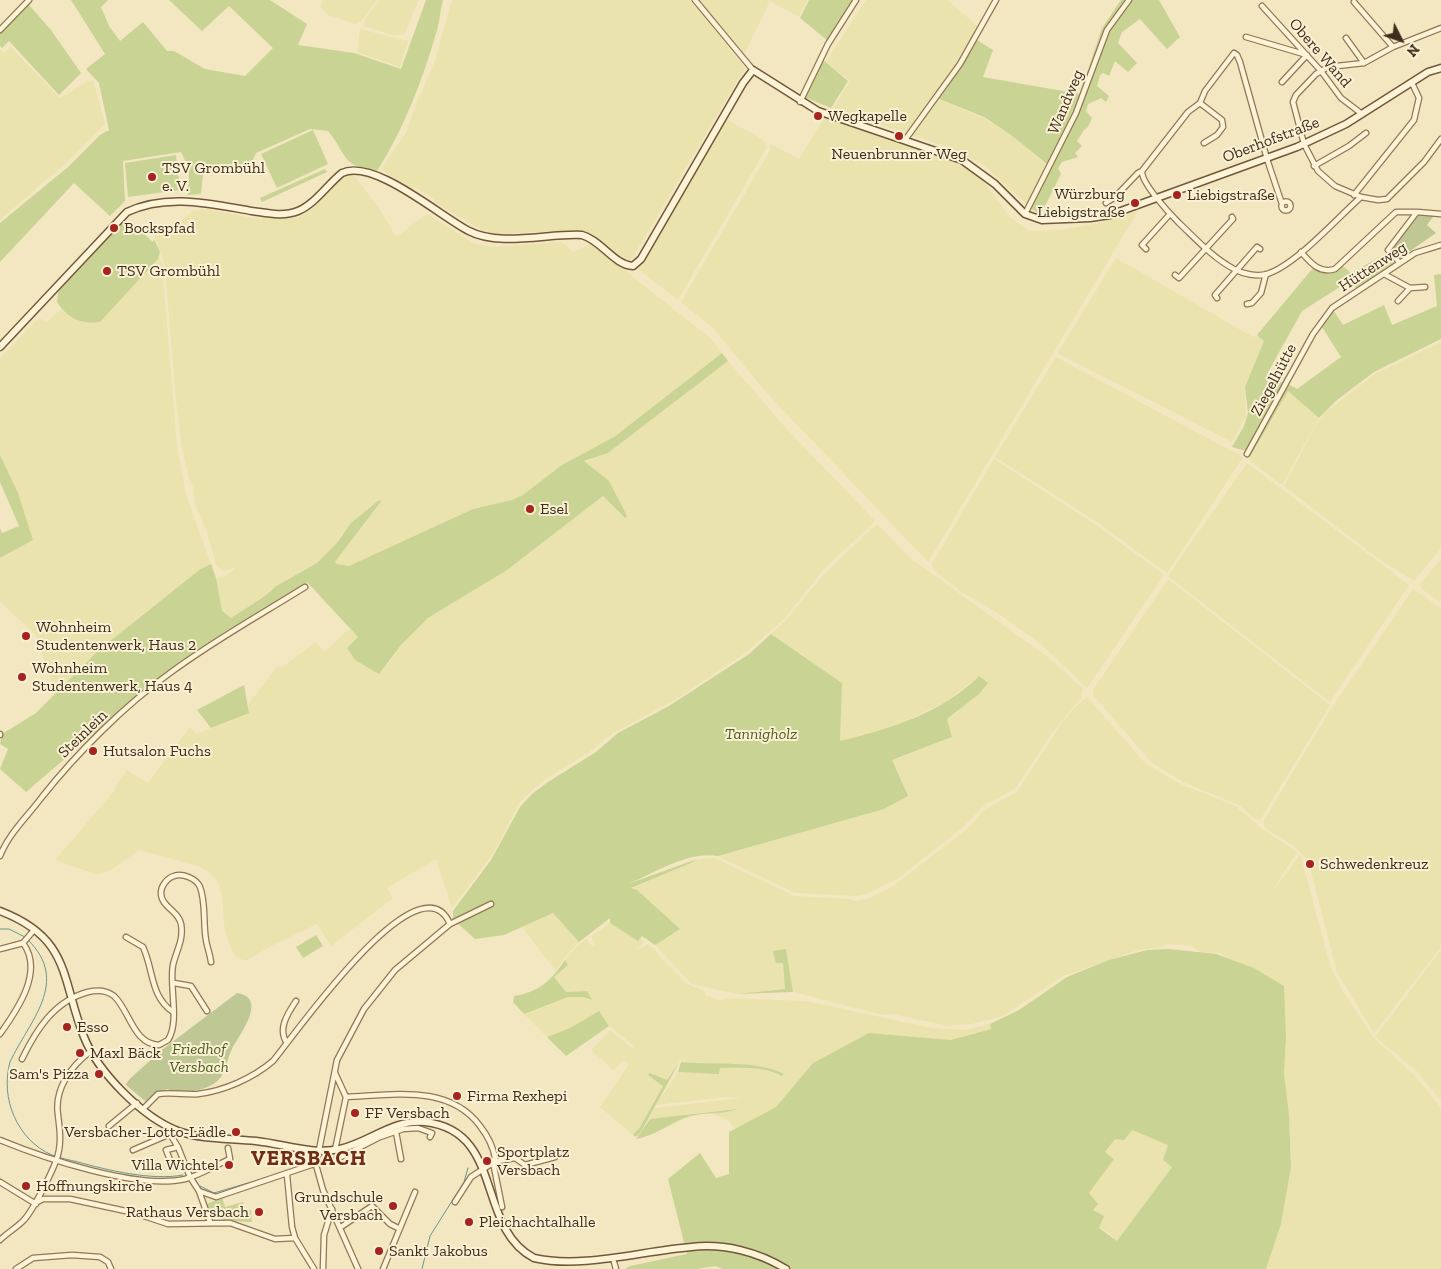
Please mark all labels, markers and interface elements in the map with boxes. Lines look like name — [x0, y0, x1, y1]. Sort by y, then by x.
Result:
street label: Obere Wand — [1285, 14, 1355, 92]
north arrow — [1376, 15, 1426, 65]
text: N — [1403, 41, 1423, 60]
street label: Wandweg — [1044, 67, 1088, 137]
place label: Wegkapelle — [828, 106, 907, 126]
marker: Wegkapelle — [812, 110, 824, 122]
street label: Oberhofstraße — [1220, 113, 1322, 167]
marker: Neuenbrunner Weg — [893, 130, 905, 142]
place label: Neuenbrunner Weg — [831, 144, 967, 164]
place label: TSV Grombühl e. V. — [162, 158, 265, 196]
marker: TSV Grombühl e. V. — [146, 171, 158, 183]
place label: Würzburg Liebigstraße — [1037, 184, 1125, 222]
place label: Liebigstraße — [1187, 185, 1275, 205]
marker: Liebigstraße — [1171, 189, 1183, 201]
marker: Würzburg Liebigstraße — [1129, 197, 1141, 209]
place label: Bockspfad — [124, 218, 195, 238]
marker: Bockspfad — [108, 222, 120, 234]
street label: Hüttenweg — [1335, 238, 1411, 296]
place label: TSV Grombühl — [117, 261, 220, 281]
marker: TSV Grombühl — [101, 265, 113, 277]
street label: Ziegelhütte — [1247, 341, 1301, 419]
place label: Esel — [540, 499, 568, 519]
marker: Esel — [524, 503, 536, 515]
place label: Wohnheim Studentenwerk, Haus 2 — [36, 617, 196, 655]
marker: Wohnheim Studentenwerk, Haus 2 — [20, 630, 32, 642]
place label: Wohnheim Studentenwerk, Haus 4 — [32, 658, 193, 696]
marker: Wohnheim Studentenwerk, Haus 4 — [16, 671, 28, 683]
street label: Steinlein — [54, 706, 112, 762]
park label: Tannigholz — [725, 724, 797, 744]
place label: Hutsalon Fuchs — [103, 741, 211, 761]
marker: Hutsalon Fuchs — [87, 745, 99, 757]
place label: Schwedenkreuz — [1320, 854, 1429, 874]
marker: Schwedenkreuz — [1304, 858, 1316, 870]
place label: Esso — [77, 1017, 109, 1037]
marker: Esso — [61, 1021, 73, 1033]
park label: Friedhof Versbach — [169, 1039, 229, 1077]
place label: Maxl Bäck — [90, 1043, 161, 1063]
marker: Maxl Bäck — [74, 1047, 86, 1059]
place label: Sam's Pizza — [9, 1064, 89, 1084]
marker: Sam's Pizza — [93, 1068, 105, 1080]
place label: Firma Rexhepi — [467, 1086, 567, 1106]
marker: Firma Rexhepi — [451, 1090, 463, 1102]
place label: FF Versbach — [365, 1103, 450, 1123]
marker: FF Versbach — [349, 1107, 361, 1119]
place label: Versbacher-Lotto-Lädle — [64, 1122, 226, 1142]
marker: Versbacher-Lotto-Lädle — [230, 1126, 242, 1138]
place label: Sportplatz Versbach — [497, 1142, 569, 1180]
district label: VERSBACH — [250, 1146, 368, 1172]
place label: Villa Wichtel — [131, 1155, 219, 1175]
marker: Sportplatz Versbach — [481, 1155, 493, 1167]
marker: Villa Wichtel — [223, 1159, 235, 1171]
place label: Hoffnungskirche — [36, 1176, 152, 1196]
marker: Hoffnungskirche — [20, 1180, 32, 1192]
place label: Grundschule Versbach — [294, 1187, 383, 1225]
marker: Grundschule Versbach — [387, 1200, 399, 1212]
place label: Rathaus Versbach — [126, 1202, 249, 1222]
marker: Rathaus Versbach — [253, 1206, 265, 1218]
place label: Pleichachtalhalle — [479, 1212, 596, 1232]
marker: Pleichachtalhalle — [463, 1216, 475, 1228]
place label: Sankt Jakobus — [389, 1241, 488, 1261]
marker: Sankt Jakobus — [373, 1245, 385, 1257]

